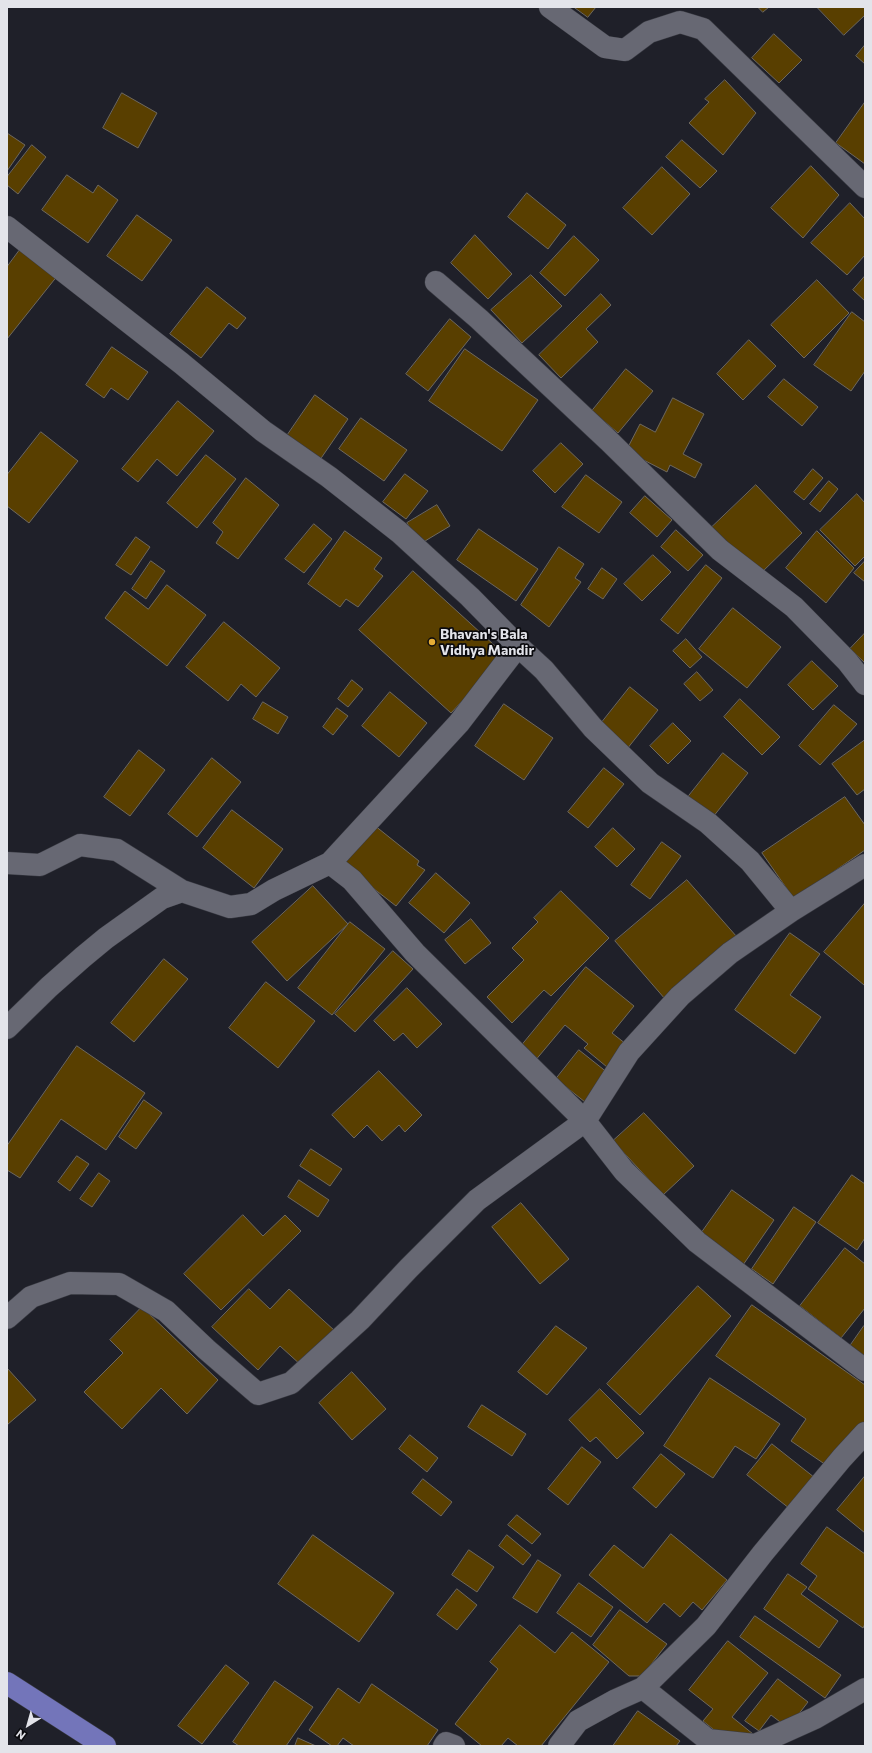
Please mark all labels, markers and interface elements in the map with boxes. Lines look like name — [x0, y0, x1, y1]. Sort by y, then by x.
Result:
place label: Bhavan's Bala Vidhya Mandir — [440, 626, 534, 658]
marker: Bhavan's Bala Vidhya Mandir — [427, 637, 437, 647]
north arrow — [8, 1705, 48, 1745]
text: N — [13, 1727, 28, 1743]

